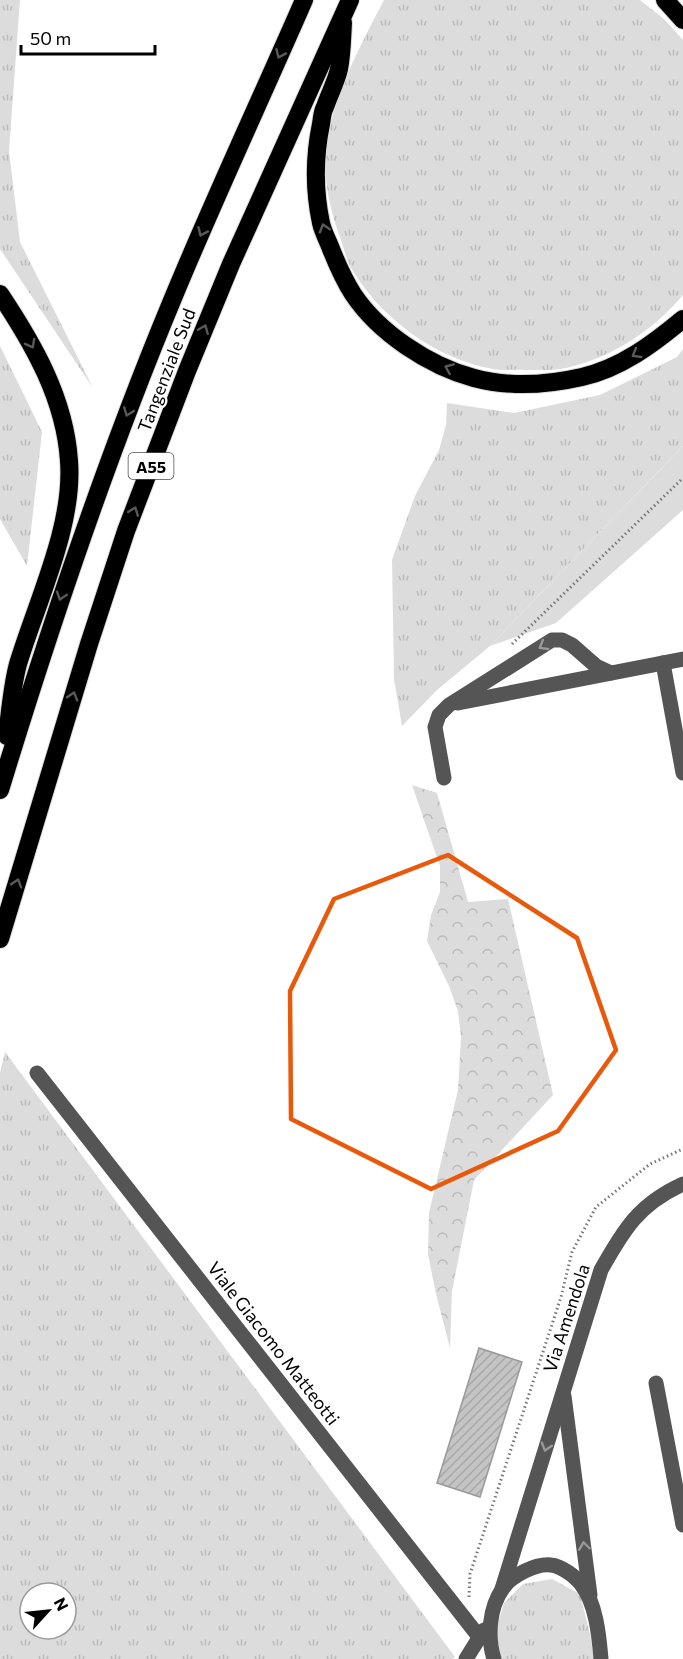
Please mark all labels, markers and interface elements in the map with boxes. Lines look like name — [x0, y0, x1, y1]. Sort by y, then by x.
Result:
scale bar — [21, 18, 154, 56]
text: 50 m — [30, 27, 71, 49]
one-way arrow — [276, 47, 288, 58]
one-way arrow — [319, 223, 331, 234]
one-way arrow — [197, 226, 209, 237]
street label: Tangenziale Sud — [132, 305, 200, 435]
one-way arrow — [197, 324, 209, 335]
one-way arrow — [24, 337, 35, 348]
one-way arrow — [632, 346, 642, 358]
one-way arrow — [445, 363, 456, 375]
one-way arrow — [123, 406, 135, 417]
road number: A55 — [128, 453, 174, 479]
one-way arrow — [126, 506, 139, 517]
one-way arrow — [56, 590, 69, 601]
one-way arrow — [539, 638, 549, 650]
one-way arrow — [66, 691, 78, 702]
one-way arrow — [10, 878, 22, 889]
street label: Viale Giacomo Matteotti — [203, 1257, 345, 1429]
street label: Via Amendola — [538, 1261, 594, 1375]
one-way arrow — [541, 1441, 553, 1452]
one-way arrow — [578, 1541, 590, 1550]
north arrow — [18, 1581, 78, 1641]
text: N — [51, 1594, 73, 1614]

